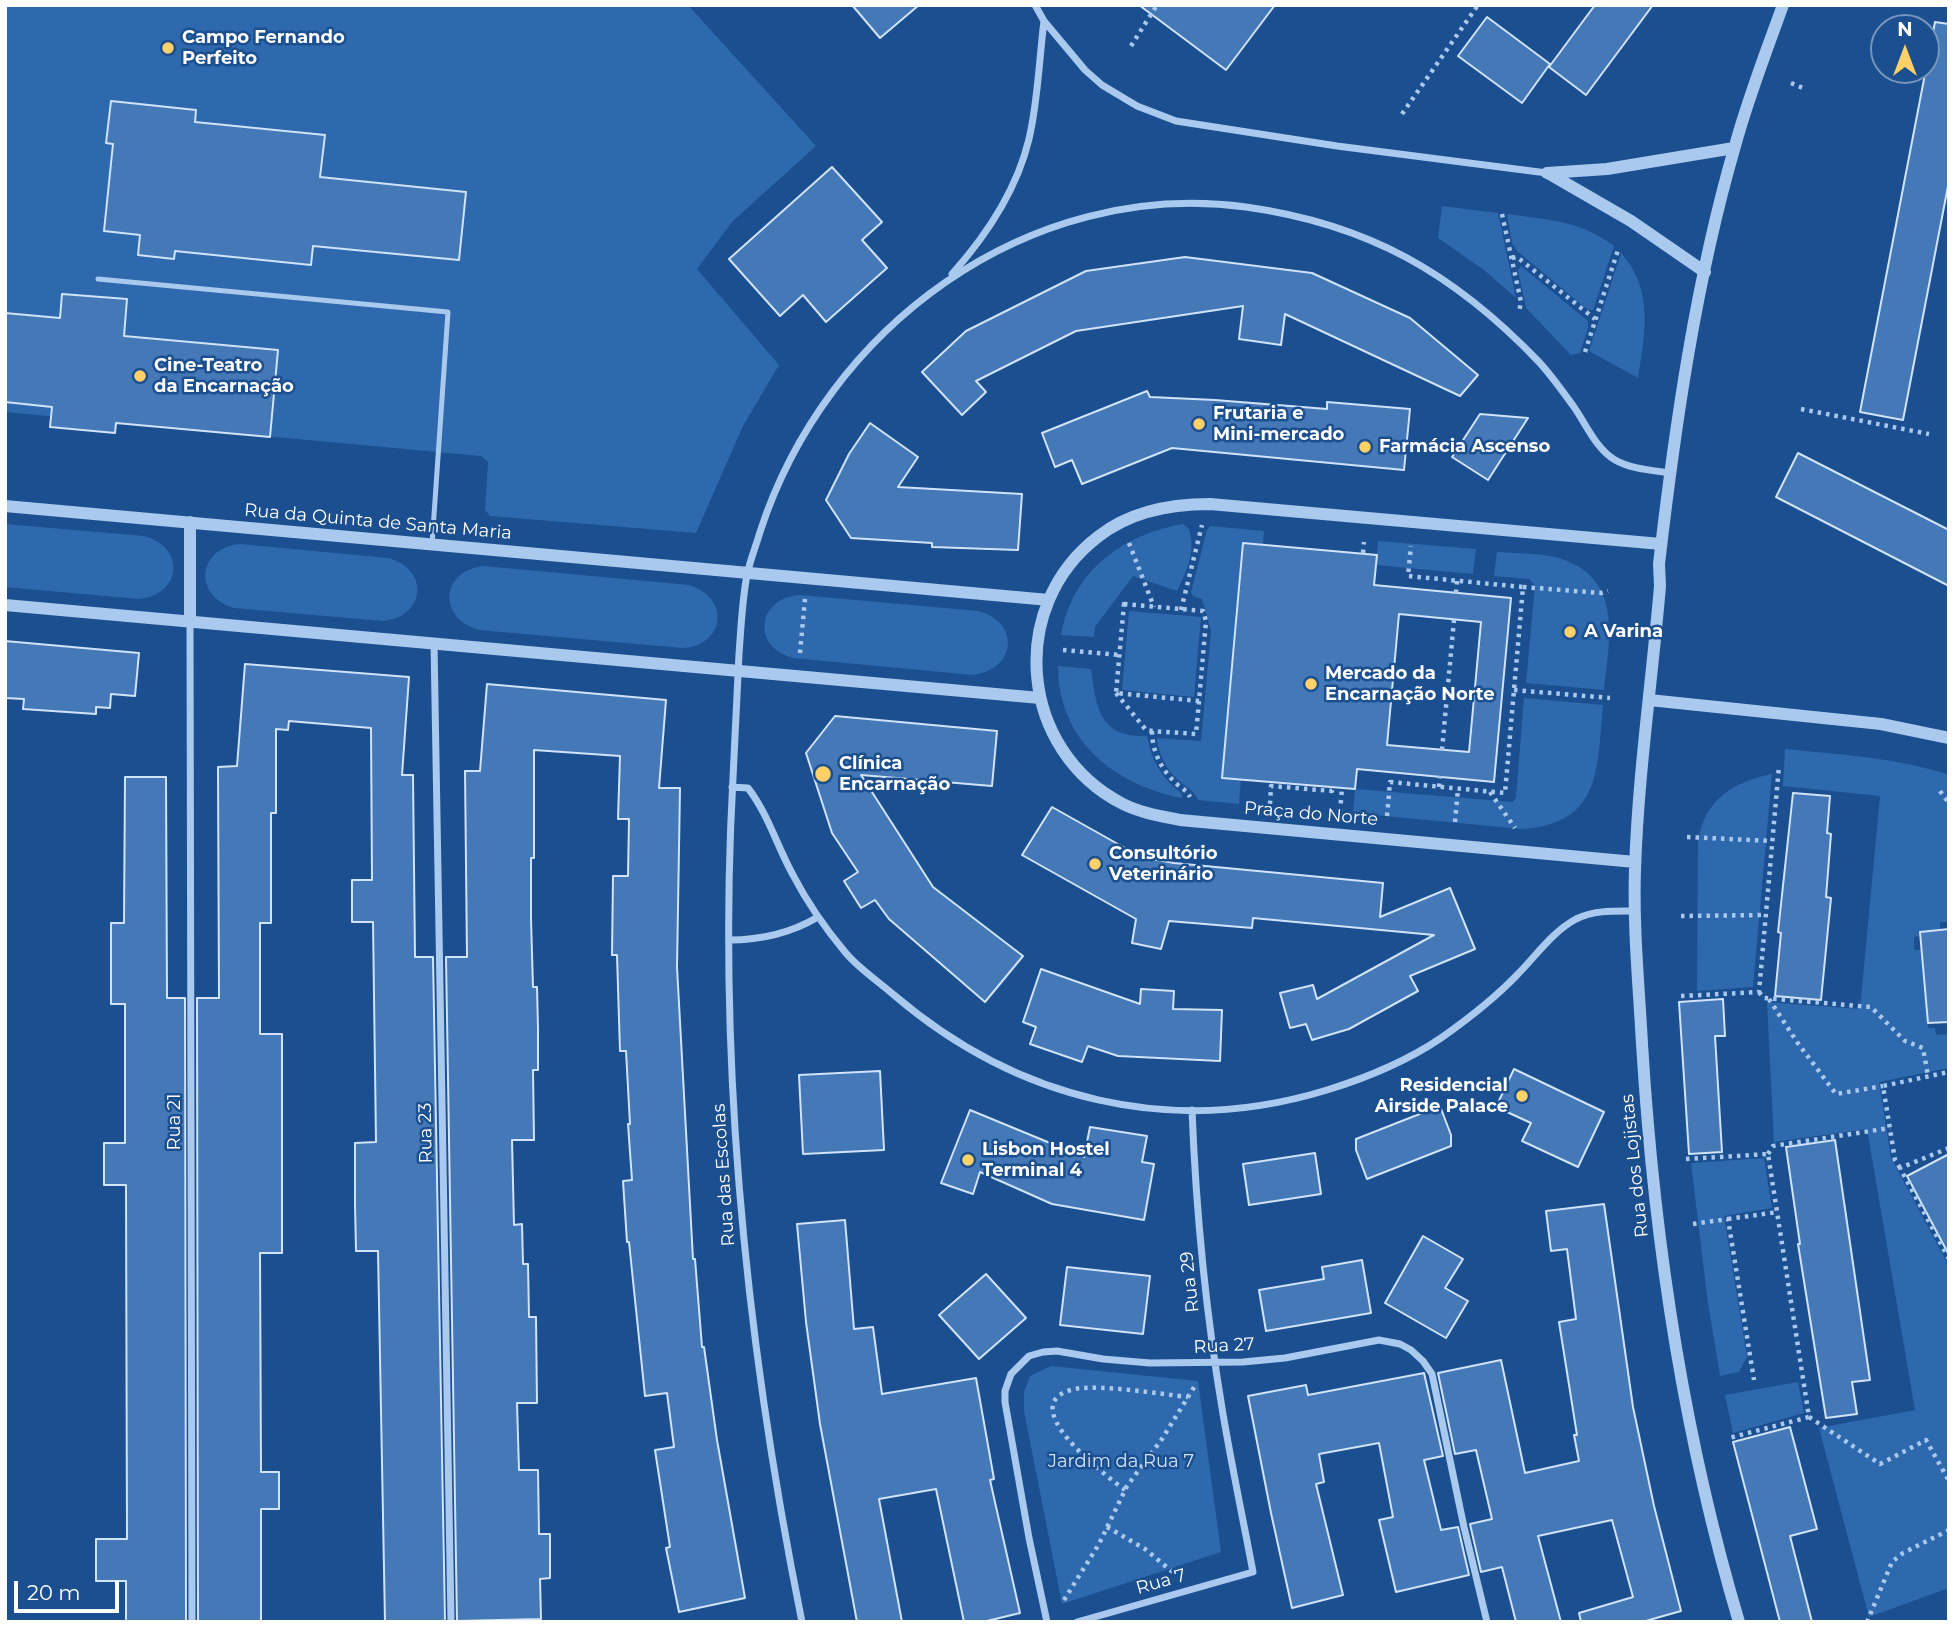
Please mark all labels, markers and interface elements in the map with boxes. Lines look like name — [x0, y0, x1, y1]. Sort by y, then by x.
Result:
north arrow — [1870, 14, 1940, 84]
text: N — [1897, 18, 1913, 41]
place label: Campo Fernando Perfeito — [182, 27, 345, 70]
marker: Campo Fernando Perfeito — [160, 40, 176, 56]
place label: Cine-Teatro da Encarnação — [154, 355, 294, 398]
marker: Cine-Teatro da Encarnação — [132, 368, 148, 384]
place label: Frutaria e Mini-mercado — [1213, 403, 1344, 446]
marker: Frutaria e Mini-mercado — [1191, 416, 1207, 432]
place label: Farmácia Ascenso — [1379, 436, 1550, 458]
marker: Farmácia Ascenso — [1357, 439, 1373, 455]
street label: Rua da Quinta de Santa Maria — [243, 500, 513, 544]
place label: A Varina — [1584, 621, 1663, 643]
marker: A Varina — [1562, 624, 1578, 640]
place label: Mercado da Encarnação Norte — [1325, 663, 1495, 706]
marker: Mercado da Encarnação Norte — [1303, 676, 1319, 692]
place label: Clínica Encarnação — [839, 753, 950, 796]
marker: Clínica Encarnação — [813, 764, 833, 784]
street label: Praça do Norte — [1243, 797, 1379, 831]
place label: Consultório Veterinário — [1109, 843, 1217, 886]
marker: Consultório Veterinário — [1087, 856, 1103, 872]
place label: Residencial Airside Palace — [1375, 1075, 1508, 1118]
marker: Residencial Airside Palace — [1514, 1088, 1530, 1104]
street label: Rua 21 — [164, 1093, 186, 1151]
street label: Rua dos Lojistas — [1617, 1093, 1653, 1239]
street label: Rua 23 — [415, 1102, 437, 1164]
street label: Rua das Escolas — [708, 1103, 740, 1247]
place label: Lisbon Hostel Terminal 4 — [982, 1139, 1110, 1182]
marker: Lisbon Hostel Terminal 4 — [960, 1152, 976, 1168]
street label: Rua 29 — [1176, 1250, 1204, 1314]
street label: Rua 27 — [1193, 1334, 1255, 1358]
park label: Jardim da Rua 7 — [1048, 1451, 1194, 1473]
street label: Rua 7 — [1133, 1565, 1189, 1599]
scale bar — [18, 1568, 122, 1612]
text: 20 m — [27, 1580, 81, 1605]

